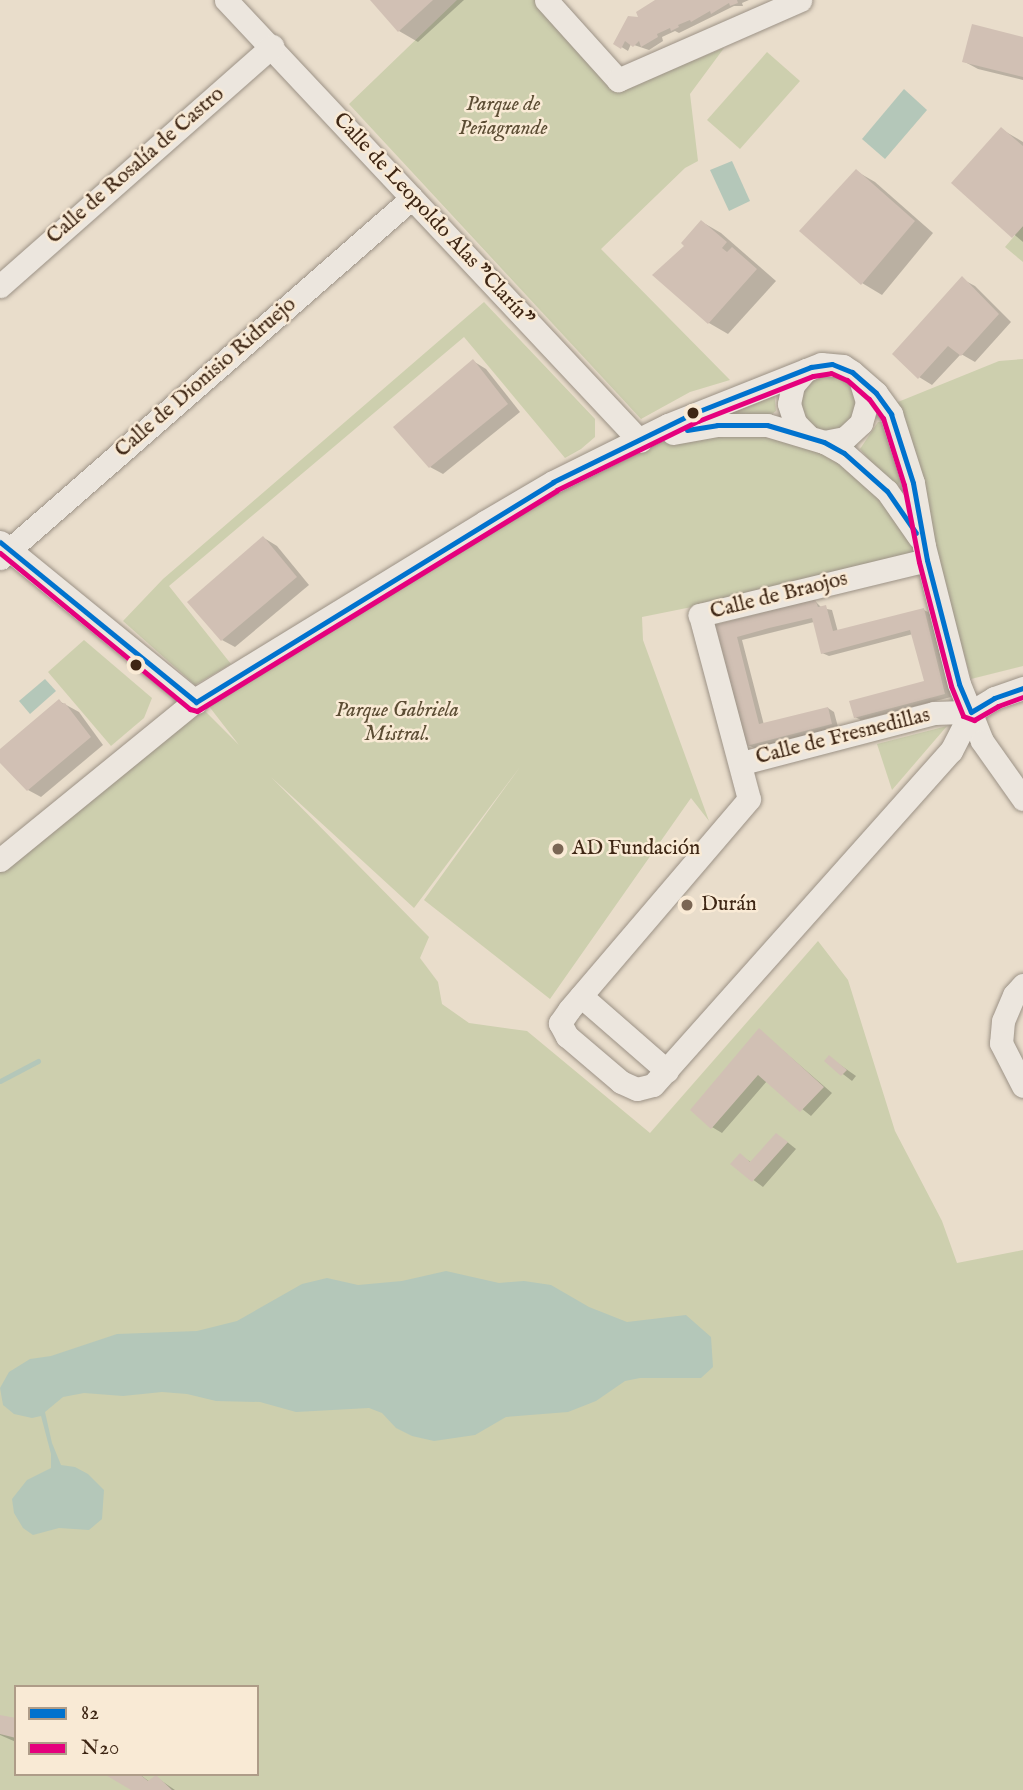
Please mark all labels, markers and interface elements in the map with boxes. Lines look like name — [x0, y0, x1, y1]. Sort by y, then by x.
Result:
street label: Calle de Rosalía de Castro — [42, 82, 230, 250]
park label: Parque de Peñagrande — [459, 92, 547, 142]
street label: Calle de Leopoldo Alas "Clarín" — [327, 108, 539, 332]
street label: Calle de Dionisio Ridruejo — [110, 293, 302, 463]
unlabelled marker — [686, 406, 700, 420]
street label: Calle de Braojos — [708, 567, 850, 625]
unlabelled marker — [129, 658, 143, 672]
park label: Parque Gabriela Mistral. — [335, 698, 459, 748]
street label: Calle de Fresnedillas — [753, 703, 933, 771]
place label: AD Fundación — [572, 836, 700, 862]
marker: AD Fundación — [550, 841, 566, 857]
place label: Durán — [701, 892, 757, 918]
marker: Durán — [679, 897, 695, 913]
legend — [14, 1685, 259, 1776]
text: 82 — [81, 1700, 99, 1727]
text: N20 — [81, 1735, 119, 1762]

